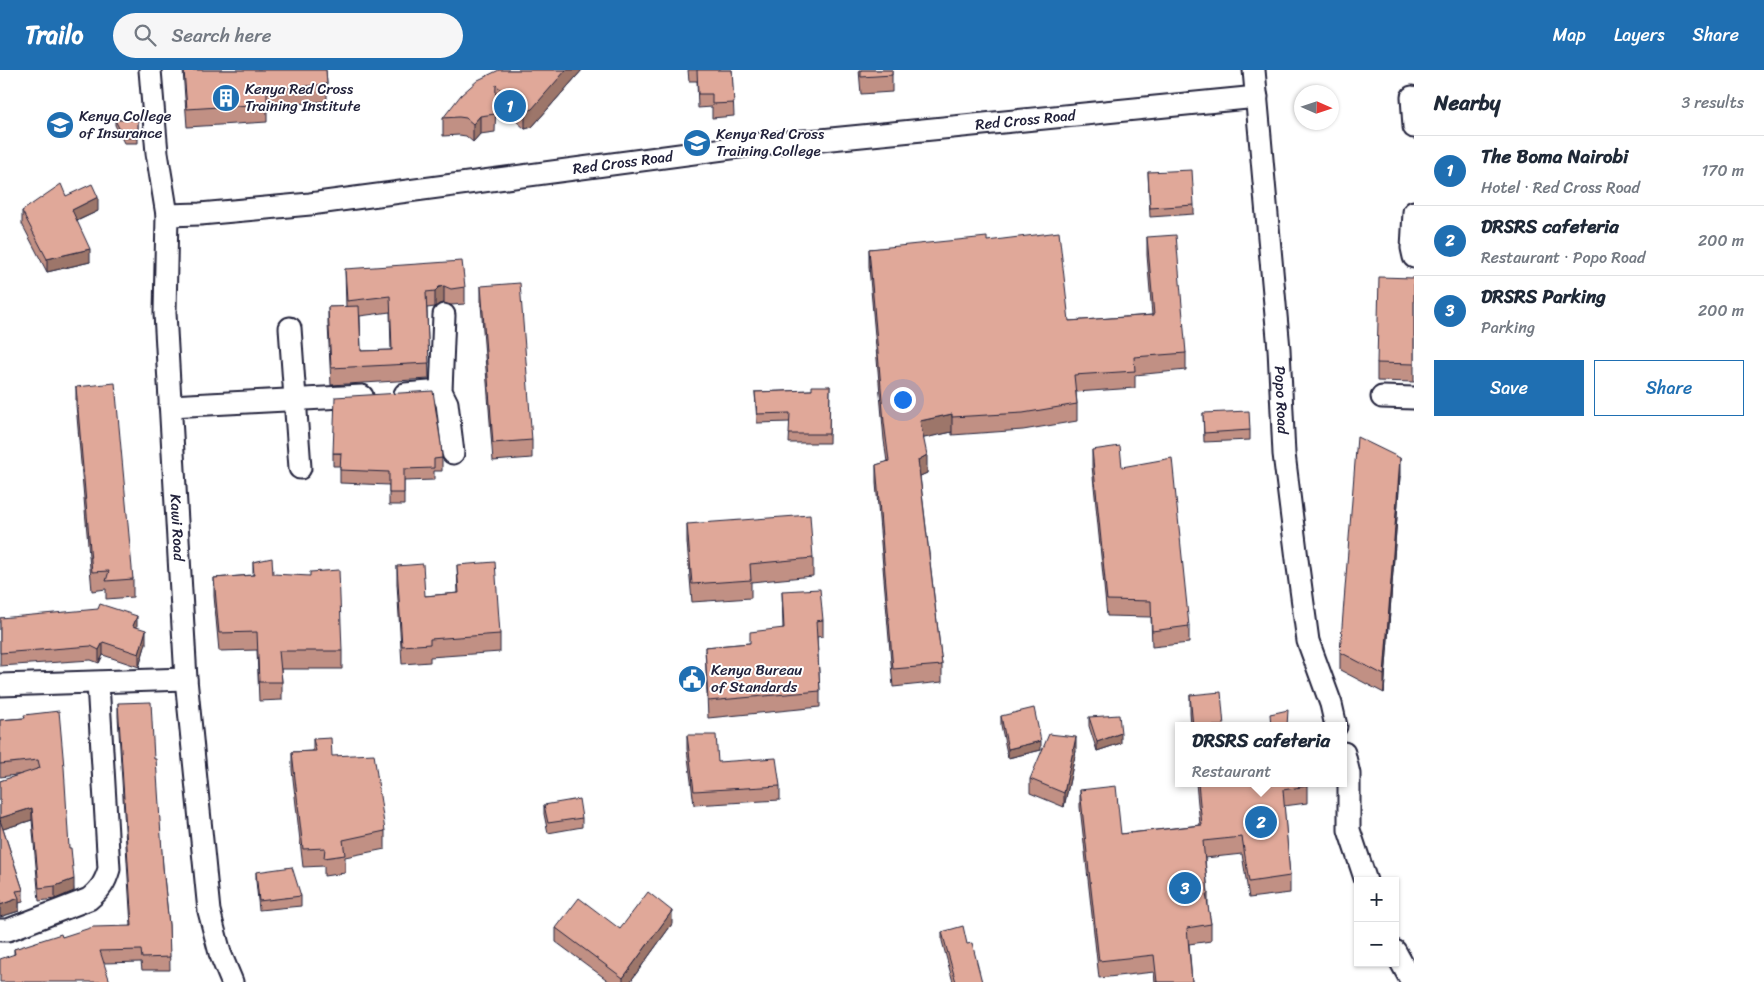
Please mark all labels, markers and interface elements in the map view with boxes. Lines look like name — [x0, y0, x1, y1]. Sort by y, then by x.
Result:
search box — [113, 13, 463, 58]
text: Trailo — [25, 14, 83, 56]
text: Search here — [171, 19, 272, 52]
text: Map — [1553, 19, 1586, 51]
text: Layers — [1614, 19, 1665, 51]
text: Share — [1693, 19, 1739, 51]
icon: search — [131, 21, 159, 49]
place label: Kenya Red Cross Training Institute — [245, 76, 360, 119]
building icon: Kenya Red Cross Training Institute — [211, 83, 241, 113]
text: Nearby — [1434, 84, 1500, 122]
north arrow — [1294, 85, 1339, 130]
pin: 1 — [494, 87, 526, 125]
text: 3 results — [1681, 88, 1744, 117]
street label: Red Cross Road — [974, 102, 1078, 138]
place label: Kenya College of Insurance — [79, 103, 172, 146]
school or university icon: Kenya College of Insurance — [45, 110, 75, 140]
place label: Kenya Red Cross Training College — [716, 121, 825, 164]
school or university icon: Kenya Red Cross Training College — [682, 128, 712, 158]
text: The Boma Nairobi — [1481, 140, 1628, 173]
street label: Red Cross Road — [571, 143, 675, 182]
text: 1 — [1447, 156, 1453, 185]
text: 170 m — [1701, 156, 1744, 185]
text: Hotel · Red Cross Road — [1481, 173, 1640, 202]
text: DRSRS cafeteria — [1481, 210, 1619, 243]
text: 2 — [1445, 226, 1455, 255]
text: 200 m — [1698, 226, 1744, 255]
text: Restaurant · Popo Road — [1481, 243, 1645, 272]
text: DRSRS Parking — [1481, 280, 1606, 313]
text: 3 — [1446, 296, 1454, 325]
text: 200 m — [1698, 296, 1744, 325]
text: Parking — [1481, 313, 1535, 342]
button: Save — [1434, 360, 1584, 416]
button: Share — [1594, 360, 1744, 416]
street label: Popo Road — [1267, 365, 1296, 436]
your location — [890, 387, 916, 413]
street label: Kawi Road — [162, 493, 192, 563]
place label: Kenya Bureau of Standards — [711, 657, 802, 700]
public building icon: Kenya Bureau of Standards — [677, 664, 707, 694]
popup — [1175, 722, 1347, 787]
text: DRSRS cafeteria — [1192, 724, 1330, 757]
text: Restaurant — [1192, 757, 1271, 786]
pin: 2 — [1245, 803, 1277, 841]
pin: 3 — [1169, 869, 1201, 907]
map controls — [1354, 877, 1399, 967]
button: + — [1354, 877, 1399, 922]
button: − — [1354, 922, 1399, 967]

